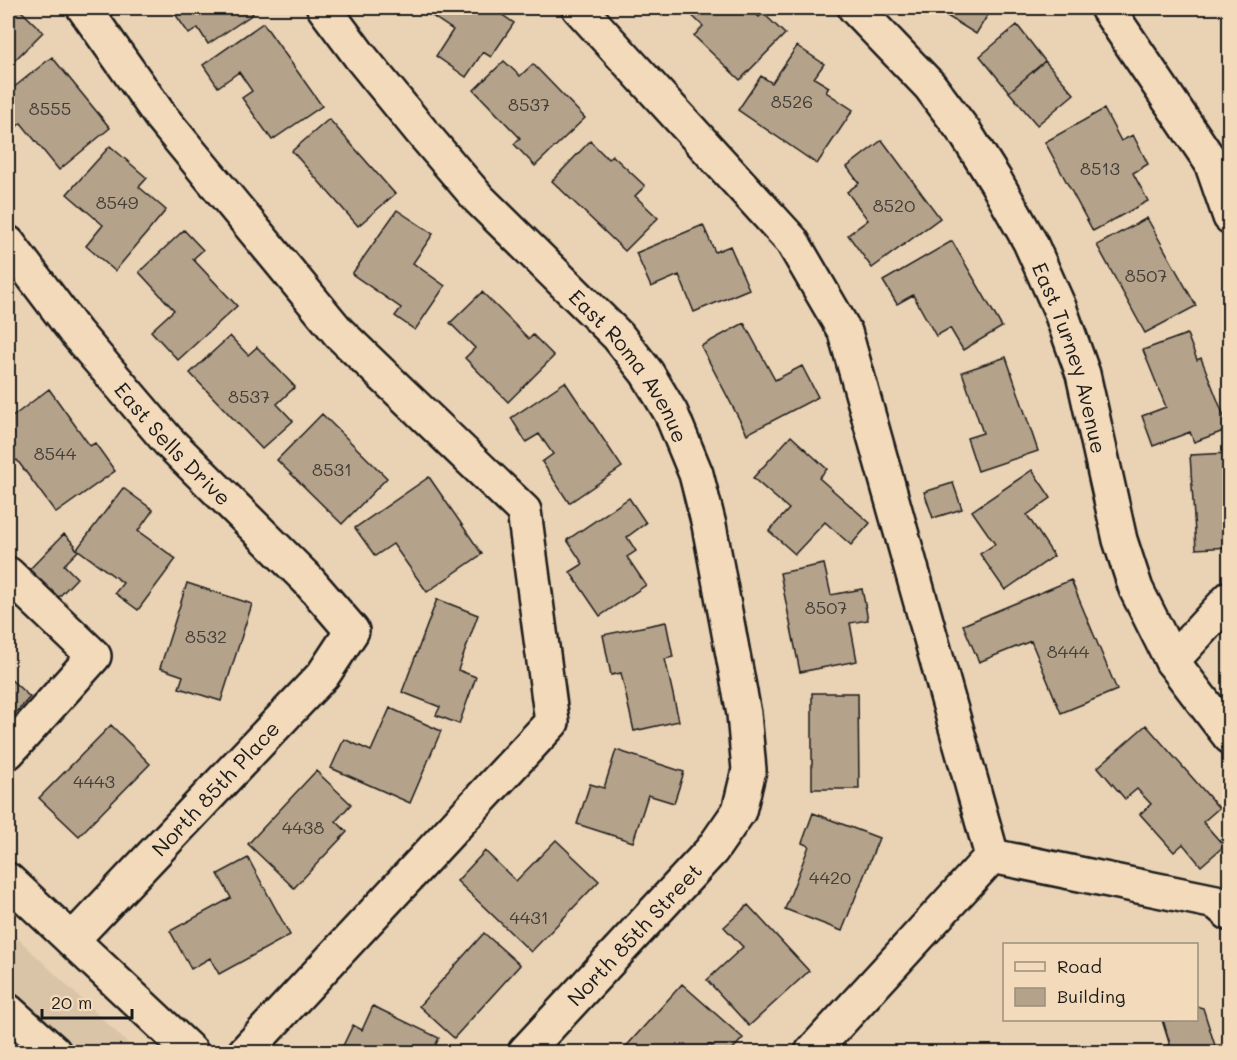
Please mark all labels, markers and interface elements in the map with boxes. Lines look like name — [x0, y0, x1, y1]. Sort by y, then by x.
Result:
house number: 8526 — [771, 89, 813, 113]
house number: 8537 — [508, 92, 550, 116]
house number: 8555 — [29, 96, 71, 120]
house number: 8513 — [1080, 156, 1120, 180]
house number: 8549 — [96, 190, 139, 214]
house number: 8520 — [873, 193, 915, 217]
street label: East Turney Avenue — [1027, 258, 1114, 456]
house number: 8507 — [1125, 263, 1167, 287]
street label: East Roma Avenue — [564, 283, 695, 446]
street label: East Sells Drive — [110, 376, 238, 510]
house number: 8537 — [228, 384, 270, 408]
house number: 8544 — [34, 441, 77, 465]
house number: 8531 — [312, 457, 352, 481]
house number: 8507 — [805, 595, 847, 619]
house number: 8532 — [185, 624, 227, 648]
house number: 8444 — [1047, 639, 1090, 663]
street label: North 85th Place — [145, 715, 285, 861]
house number: 4443 — [73, 769, 115, 793]
house number: 4438 — [282, 815, 324, 839]
street label: North 85th Street — [561, 857, 707, 1011]
house number: 4420 — [809, 865, 851, 889]
house number: 4431 — [509, 905, 549, 929]
legend — [1003, 943, 1198, 1021]
text: Road — [1057, 954, 1102, 978]
scale bar — [42, 982, 132, 1020]
text: Building — [1057, 984, 1125, 1008]
text: 20 m — [51, 990, 92, 1014]

